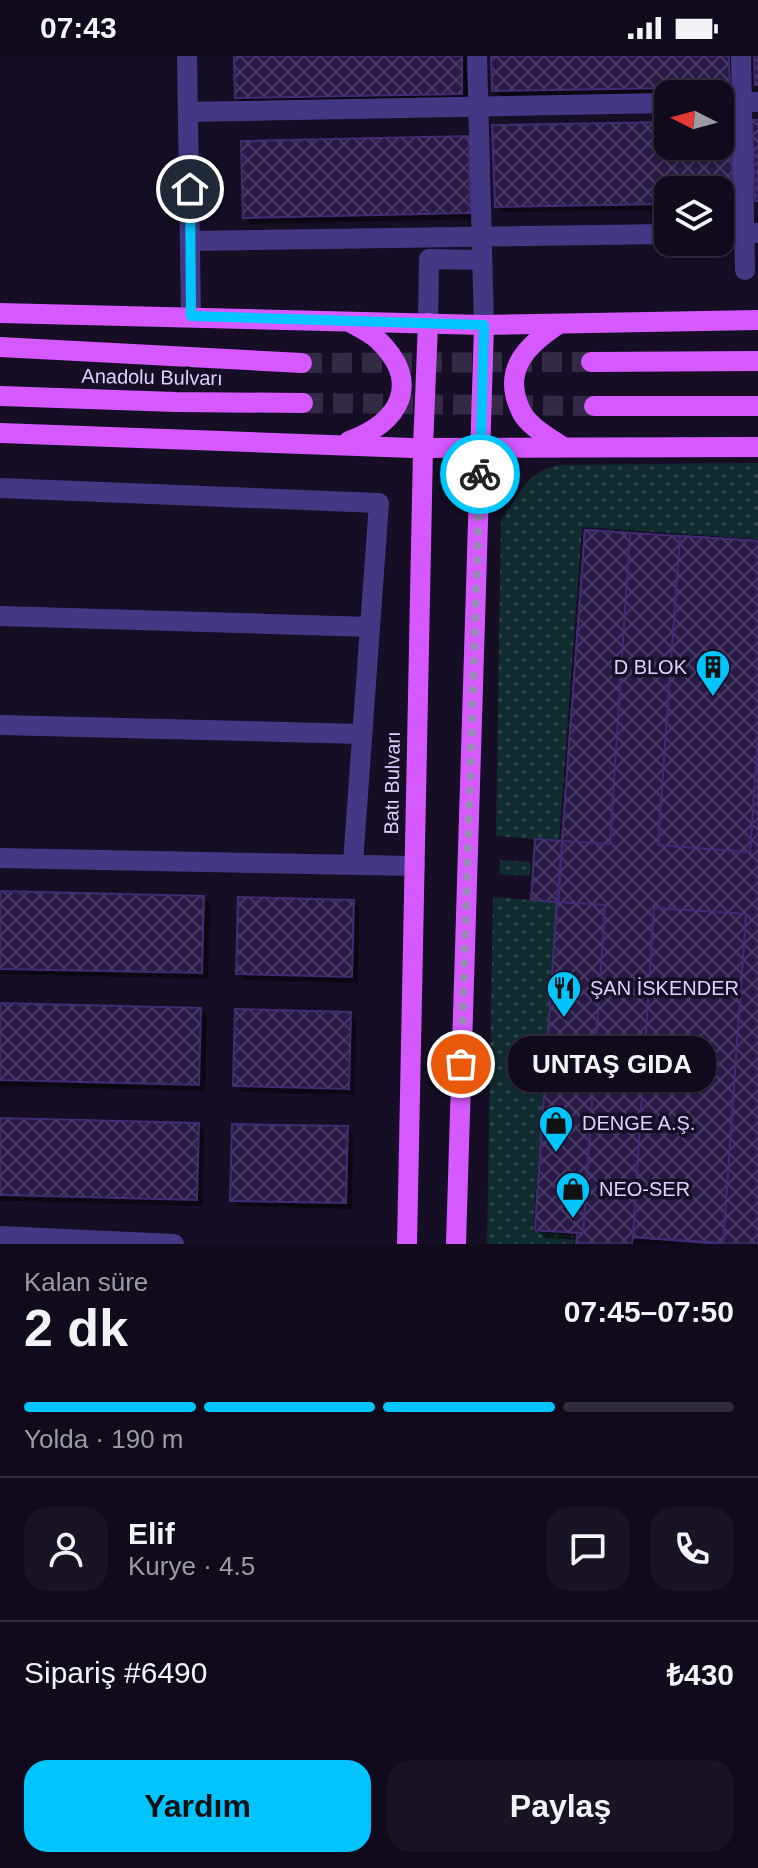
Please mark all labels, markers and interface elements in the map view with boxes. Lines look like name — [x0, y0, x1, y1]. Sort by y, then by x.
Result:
text: 07:43 — [40, 11, 117, 44]
north arrow — [654, 80, 734, 160]
map controls — [654, 80, 734, 256]
pin — [156, 155, 224, 223]
icon: home — [168, 167, 212, 211]
button: layers — [654, 176, 734, 256]
street label: Anadolu Bulvarı — [81, 365, 223, 389]
courier — [440, 434, 520, 514]
icon: bike — [458, 452, 502, 496]
building icon: D BLOK — [694, 648, 732, 698]
place label: D BLOK — [614, 656, 688, 678]
street label: Batı Bulvarı — [380, 731, 404, 835]
restaurant icon: ŞAN İSKENDER — [545, 969, 583, 1019]
place label: ŞAN İSKENDER — [590, 977, 739, 999]
pin — [427, 1030, 495, 1098]
callout: UNTAŞ GIDA — [509, 1036, 717, 1092]
icon: bag — [439, 1042, 483, 1086]
text: UNTAŞ GIDA — [532, 1049, 692, 1079]
shop icon: DENGE A.Ş. — [537, 1104, 575, 1154]
place label: DENGE A.Ş. — [582, 1112, 695, 1134]
shop icon: NEO-SER — [554, 1170, 592, 1220]
place label: NEO-SER — [599, 1178, 690, 1200]
text: Kalan süre — [24, 1267, 148, 1297]
text: 07:45–07:50 — [564, 1295, 734, 1328]
text: 2 dk — [24, 1299, 128, 1357]
text: Yolda · 190 m — [24, 1424, 183, 1454]
button: person — [24, 1507, 108, 1591]
button: chat — [546, 1507, 630, 1591]
button: phone — [650, 1507, 734, 1591]
text: Elif — [128, 1517, 175, 1550]
text: Kurye · 4.5 — [128, 1551, 255, 1581]
text: Sipariş #6490 — [24, 1656, 207, 1689]
text: ₺430 — [667, 1658, 734, 1691]
button: Yardım — [24, 1760, 371, 1852]
button: Paylaş — [387, 1760, 734, 1852]

